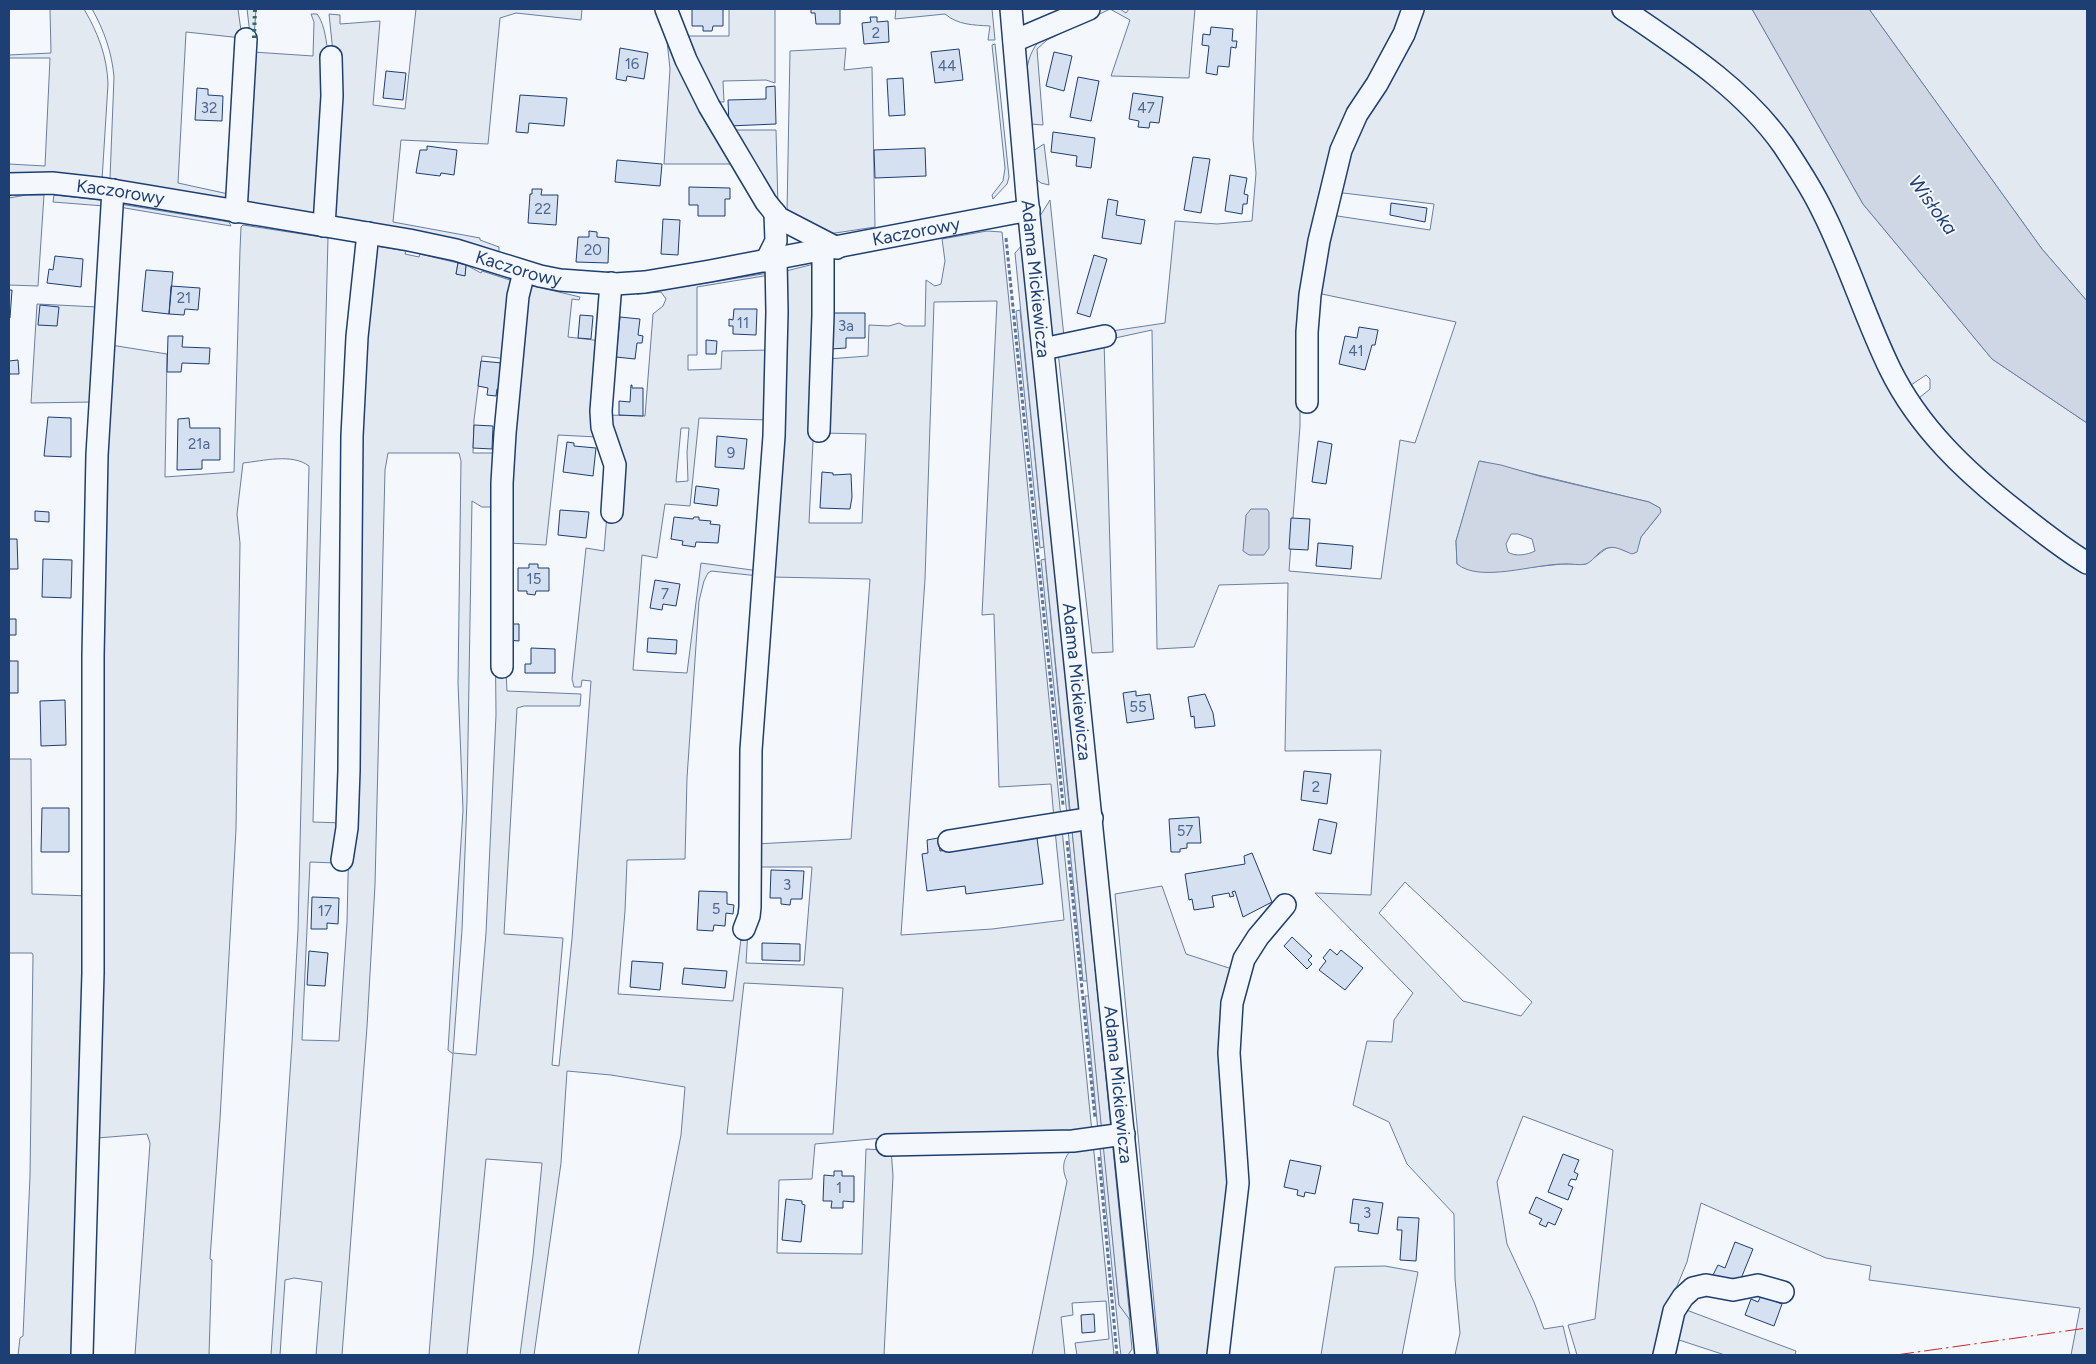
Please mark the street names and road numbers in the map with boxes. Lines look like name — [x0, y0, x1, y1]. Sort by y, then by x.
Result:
street label: Kaczorowy — [75, 175, 167, 210]
street label: Adama Mickiewicza — [1016, 199, 1055, 359]
street label: Kaczorowy — [870, 212, 962, 251]
street label: Kaczorowy — [473, 246, 564, 291]
street label: Adama Mickiewicza — [1058, 602, 1096, 762]
street label: Adama Mickiewicza — [1099, 1005, 1137, 1165]

